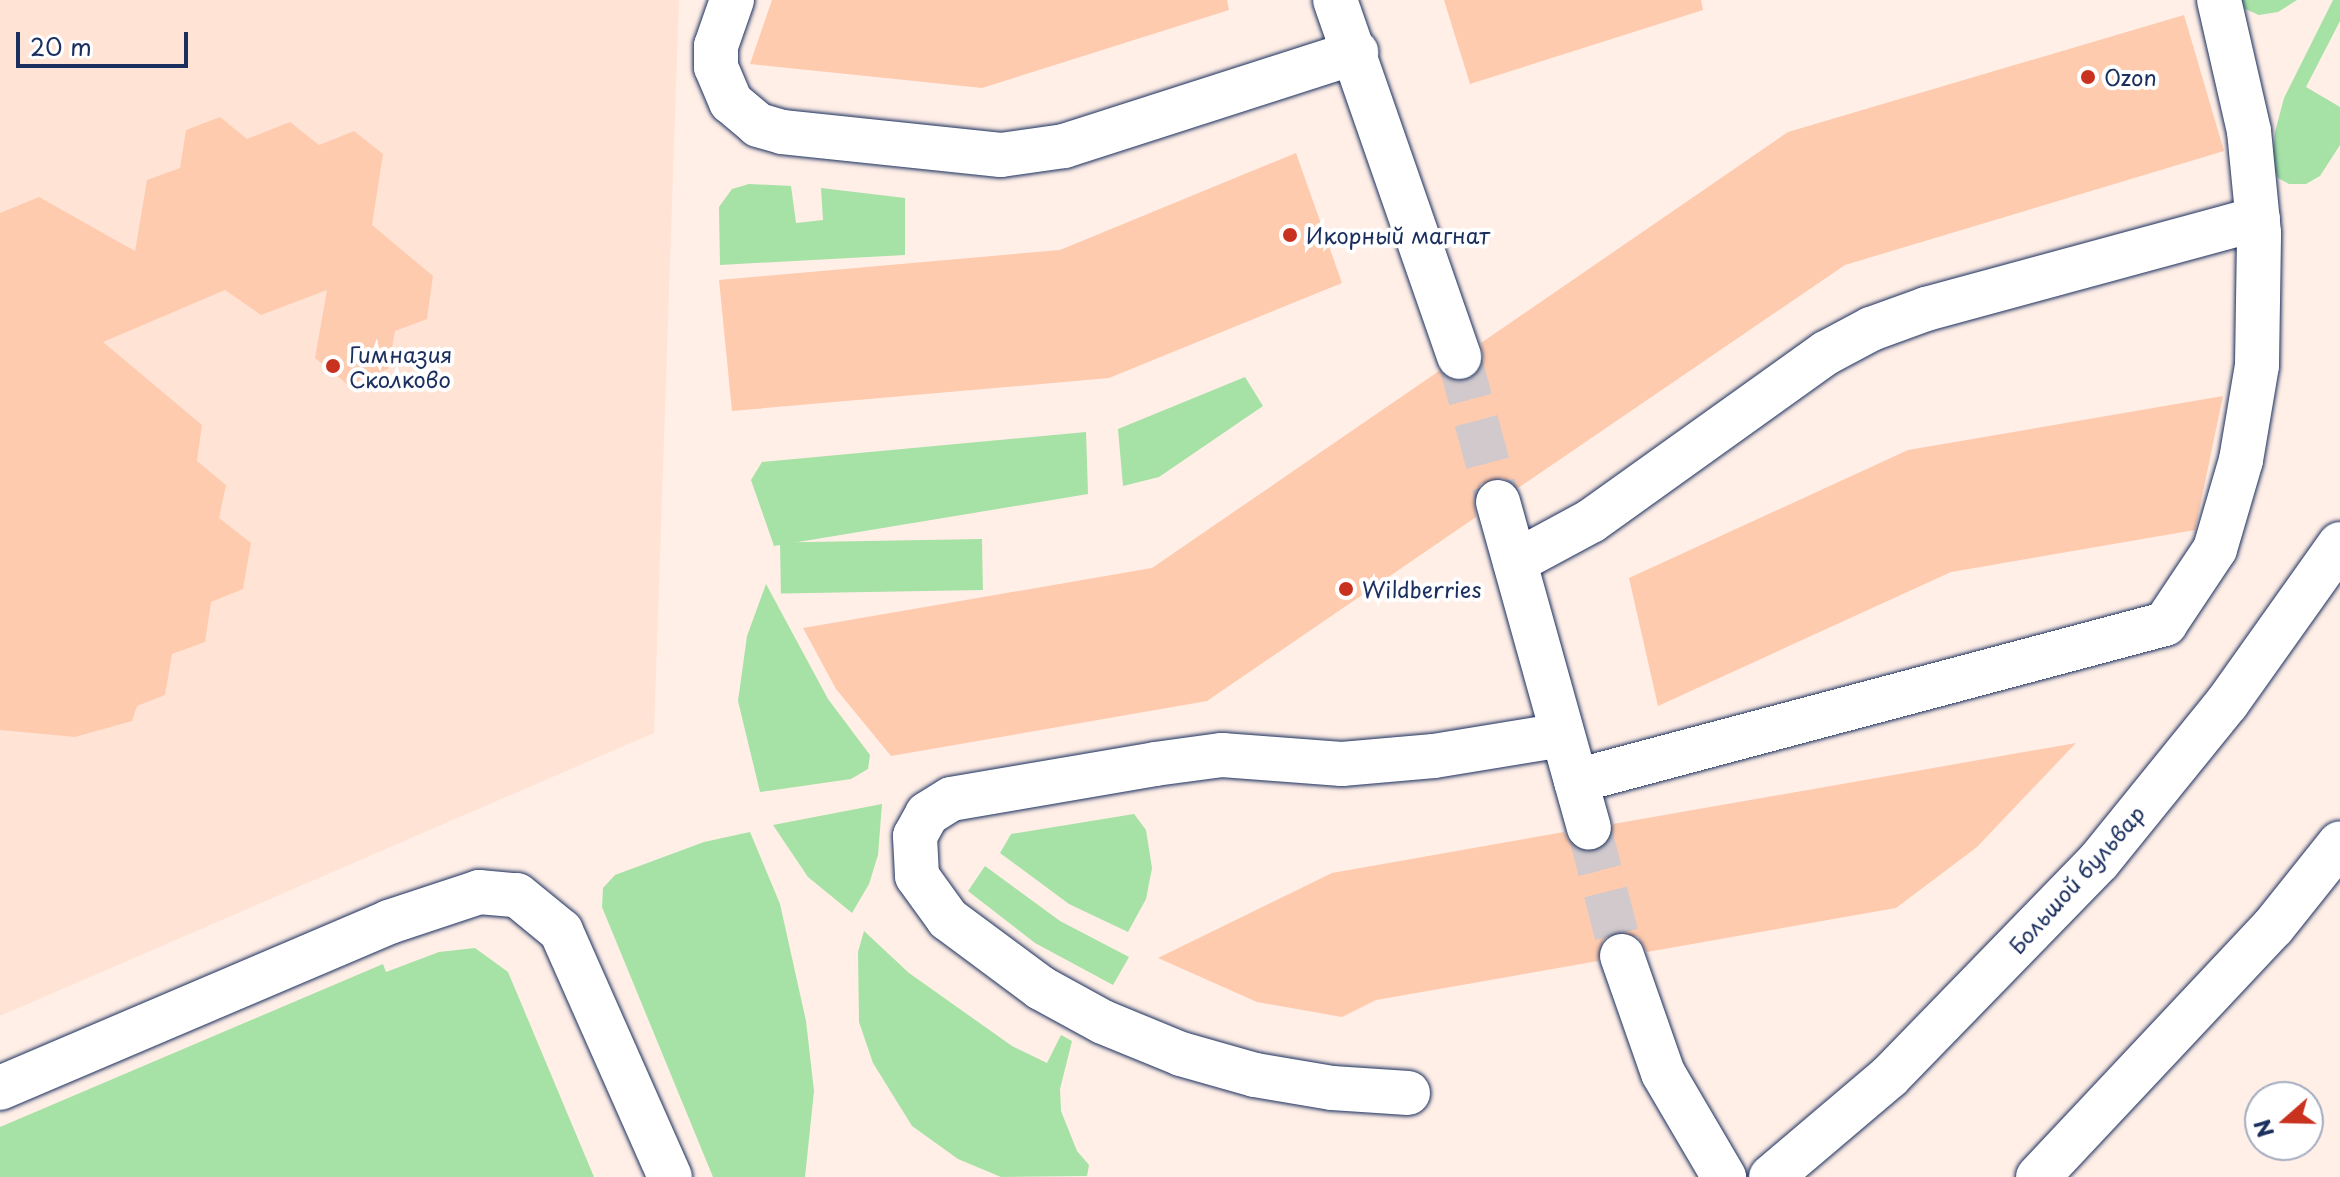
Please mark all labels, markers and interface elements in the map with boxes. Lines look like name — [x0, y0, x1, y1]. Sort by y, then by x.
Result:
scale bar — [20, 16, 192, 66]
text: 20 m — [30, 28, 92, 64]
place label: Ozon — [2104, 64, 2157, 90]
marker: Ozon — [2079, 68, 2097, 86]
place label: Икорный магнат — [1306, 222, 1490, 248]
marker: Икорный магнат — [1281, 226, 1299, 244]
place label: Гимназия Сколково — [349, 340, 453, 392]
marker: Гимназия Сколково — [324, 357, 342, 375]
place label: Wildberries — [1362, 576, 1481, 602]
marker: Wildberries — [1337, 580, 1355, 598]
street label: Большой бульвар — [2003, 800, 2149, 958]
north arrow — [2244, 1081, 2324, 1161]
text: N — [2244, 1115, 2281, 1143]

